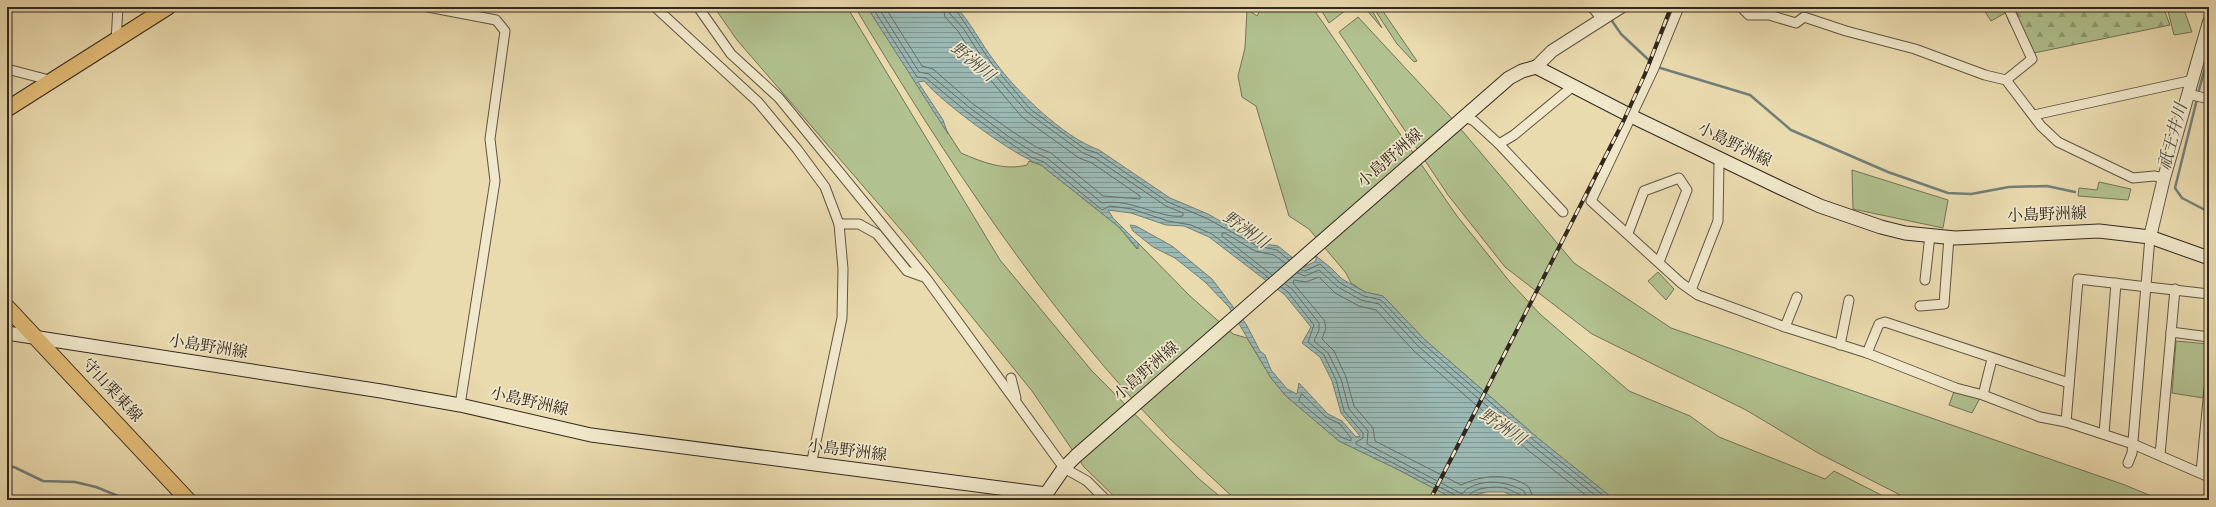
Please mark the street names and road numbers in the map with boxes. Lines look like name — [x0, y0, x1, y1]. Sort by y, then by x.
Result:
street label: 小島野洲線 — [1693, 118, 1775, 174]
street label: 小島野洲線 — [1353, 124, 1429, 194]
street label: 小島野洲線 — [2007, 203, 2087, 229]
street label: 小島野洲線 — [167, 330, 249, 366]
street label: 小島野洲線 — [1109, 337, 1185, 407]
street label: 守山栗東線 — [75, 354, 147, 428]
street label: 小島野洲線 — [487, 383, 571, 423]
street label: 小島野洲線 — [806, 436, 888, 468]

